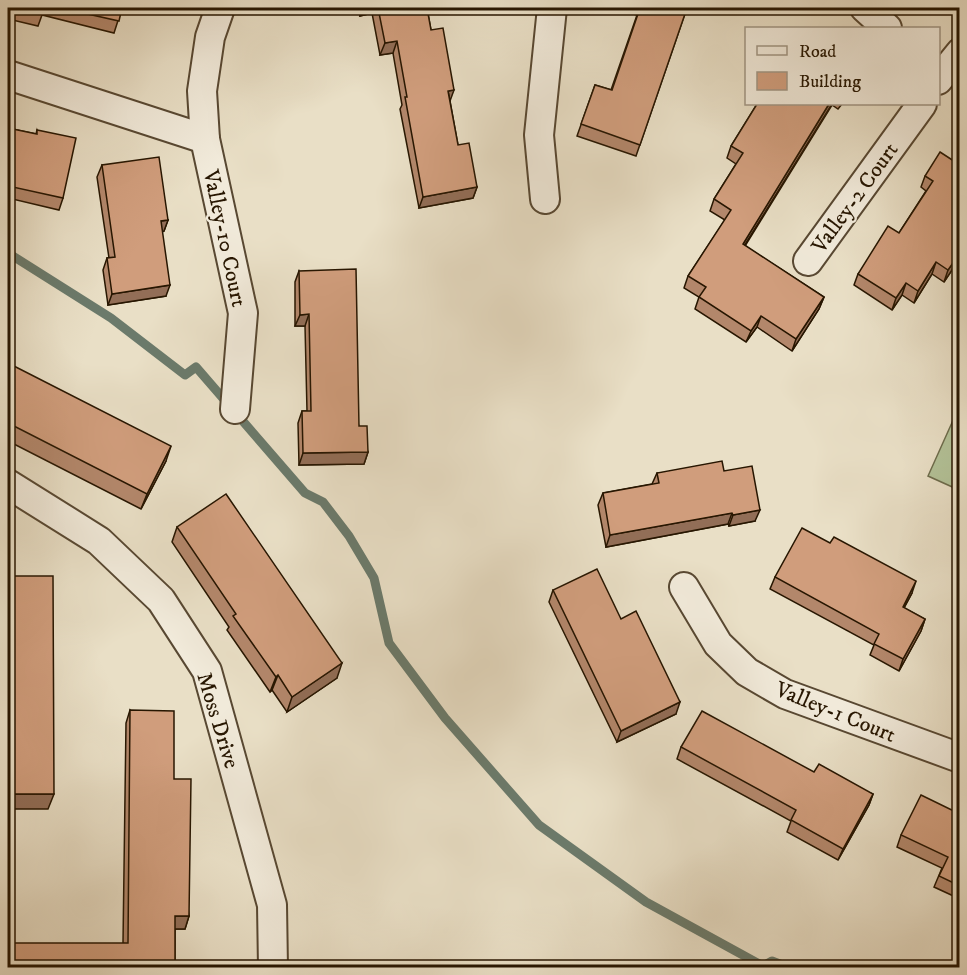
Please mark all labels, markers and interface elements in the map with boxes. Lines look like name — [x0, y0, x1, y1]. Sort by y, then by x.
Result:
legend — [745, 27, 940, 105]
text: Road — [799, 41, 836, 63]
text: Building — [799, 71, 861, 93]
street label: Valley-2 Court — [805, 137, 904, 259]
street label: Valley-10 Court — [197, 166, 252, 309]
street label: Moss Drive — [190, 669, 245, 772]
street label: Valley-1 Court — [770, 676, 900, 749]

